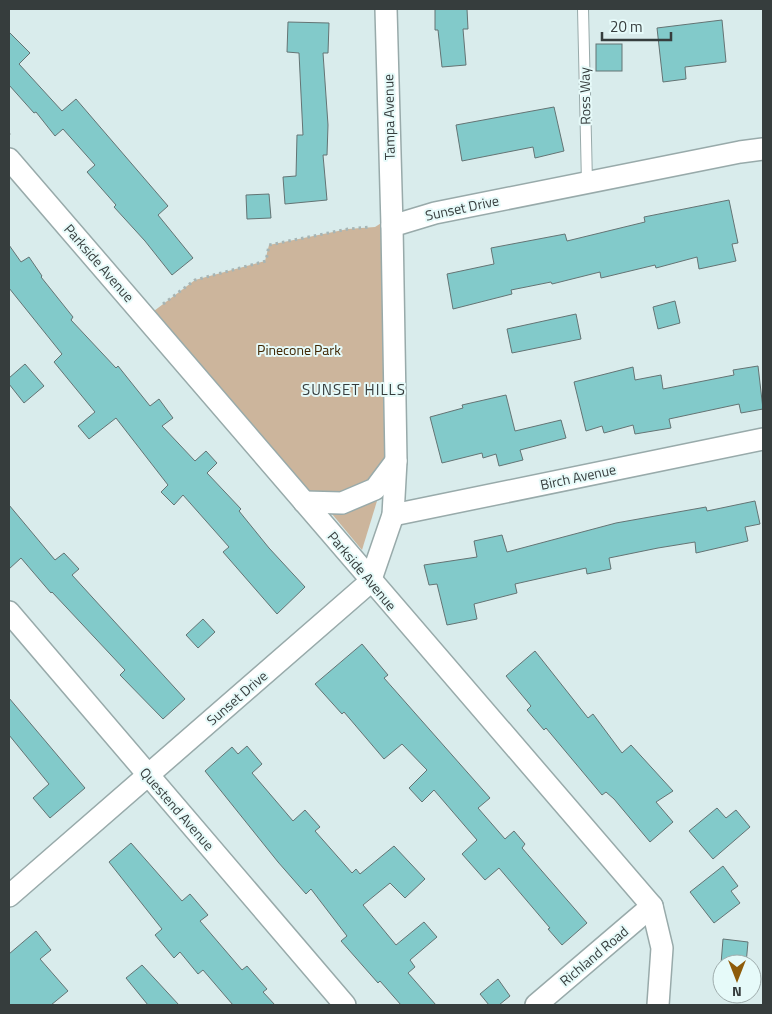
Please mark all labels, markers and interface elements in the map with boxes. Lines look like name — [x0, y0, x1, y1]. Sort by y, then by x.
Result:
scale bar — [602, 10, 671, 42]
text: 20 m — [610, 15, 643, 38]
street label: Ross Way — [573, 67, 596, 125]
street label: Tampa Avenue — [377, 74, 400, 160]
street label: Sunset Drive — [423, 189, 501, 226]
street label: Parkside Avenue — [59, 219, 139, 306]
park label: Pinecone Park — [257, 339, 341, 360]
district label: SUNSET HILLS — [302, 378, 406, 401]
street label: Birch Avenue — [538, 458, 618, 495]
street label: Parkside Avenue — [323, 526, 402, 615]
street label: Sunset Drive — [202, 665, 272, 730]
street label: Questend Avenue — [135, 763, 219, 855]
street label: Richland Road — [555, 921, 633, 991]
north arrow — [712, 954, 762, 1004]
text: N — [732, 982, 742, 1003]

